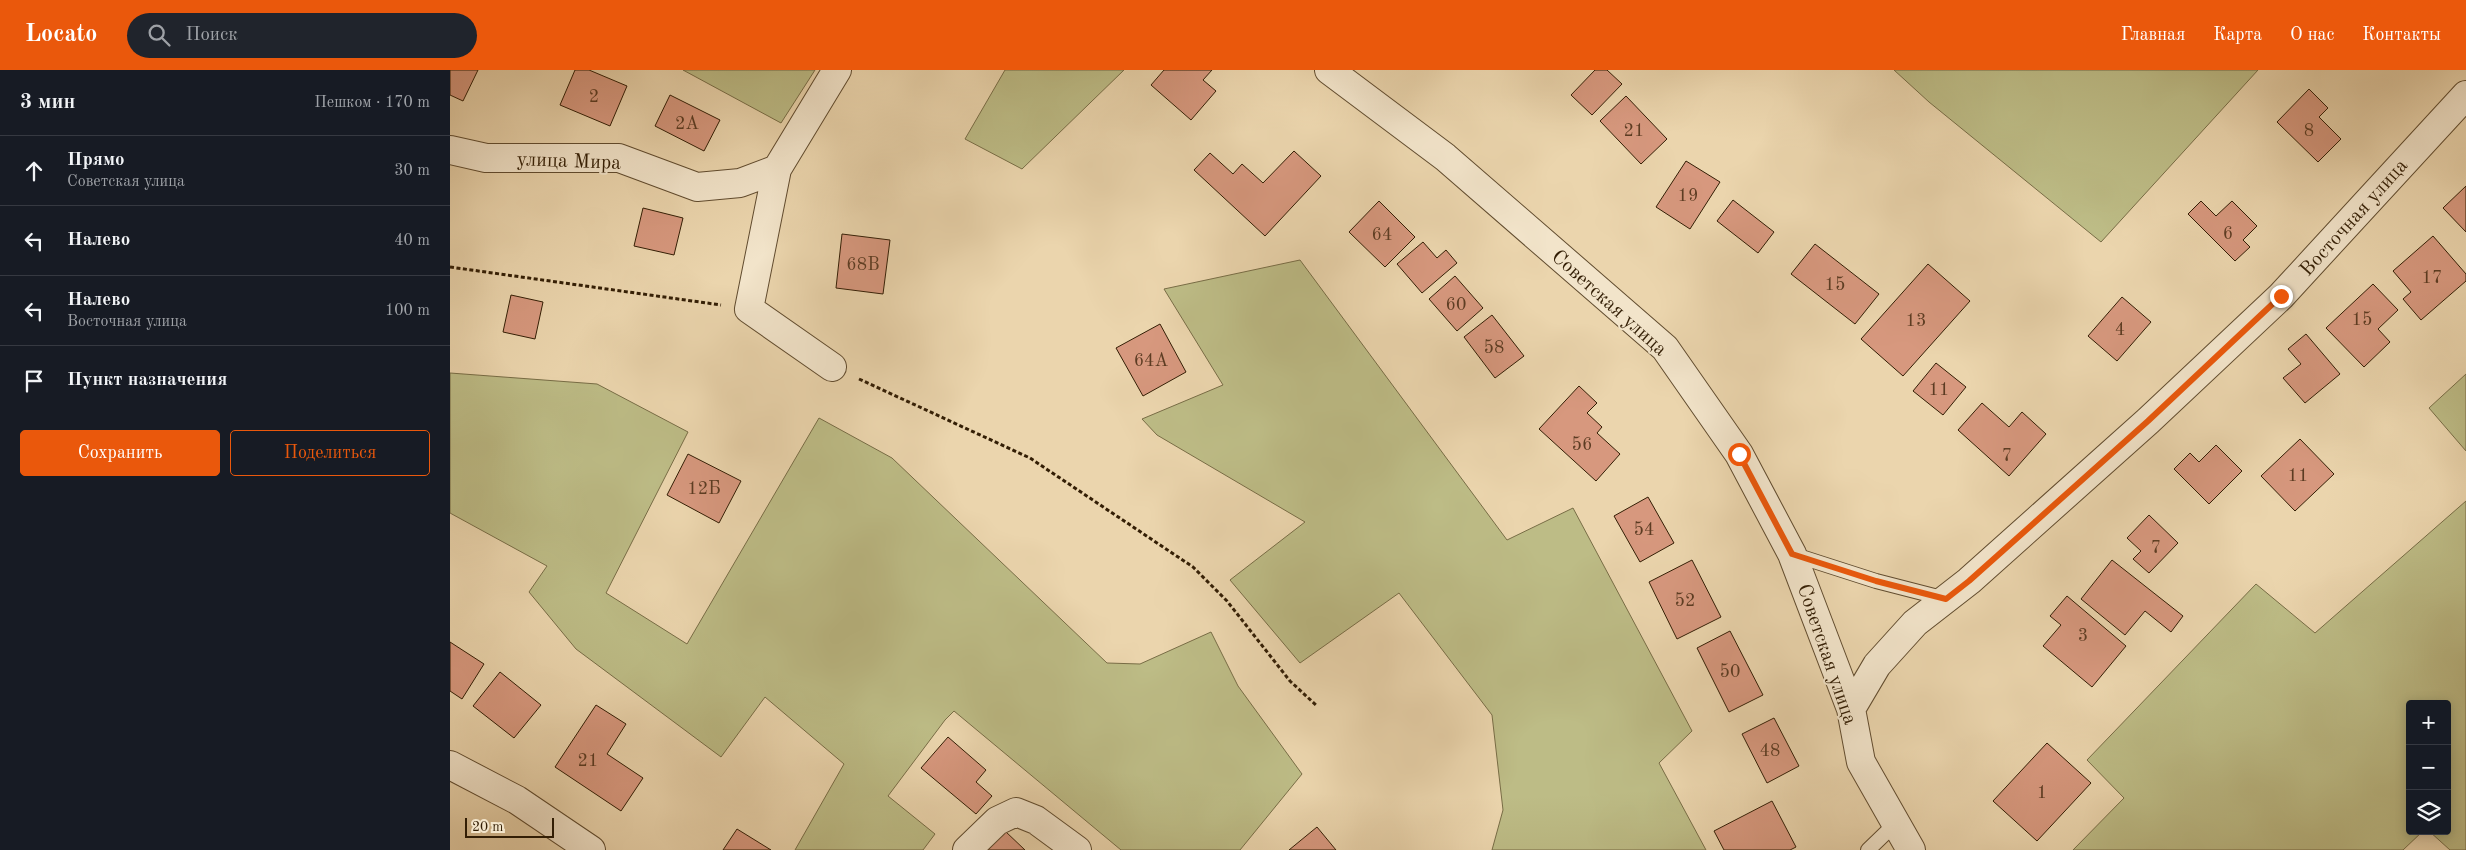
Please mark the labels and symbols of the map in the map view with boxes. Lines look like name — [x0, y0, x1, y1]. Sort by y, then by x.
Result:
house number: 2 — [589, 88, 599, 106]
house number: 2А — [675, 115, 699, 133]
house number: 21 — [1624, 122, 1644, 140]
house number: 8 — [2304, 122, 2314, 140]
street label: улица Мира — [516, 150, 622, 174]
street label: Восточная улица — [2297, 156, 2412, 281]
house number: 19 — [1678, 187, 1698, 205]
house number: 6 — [2223, 225, 2233, 243]
house number: 64 — [1372, 226, 1392, 244]
street label: Советская улица — [1547, 247, 1670, 360]
house number: 68В — [846, 256, 880, 274]
house number: 17 — [2422, 269, 2442, 287]
house number: 15 — [1825, 276, 1845, 294]
route end — [2270, 285, 2293, 308]
house number: 60 — [1446, 296, 1466, 314]
house number: 15 — [2352, 311, 2372, 329]
house number: 13 — [1906, 312, 1926, 330]
house number: 4 — [2115, 321, 2125, 339]
house number: 58 — [1484, 339, 1504, 357]
house number: 64А — [1134, 352, 1169, 370]
house number: 11 — [1929, 381, 1949, 399]
house number: 56 — [1572, 436, 1592, 454]
route start — [1728, 443, 1751, 466]
house number: 7 — [2002, 447, 2012, 465]
house number: 11 — [2288, 467, 2308, 485]
house number: 12Б — [687, 480, 721, 498]
house number: 54 — [1634, 521, 1654, 539]
house number: 7 — [2151, 539, 2161, 557]
street label: Советская улица — [1793, 582, 1860, 728]
house number: 52 — [1675, 592, 1695, 610]
house number: 3 — [2078, 627, 2088, 645]
house number: 50 — [1720, 663, 1740, 681]
house number: 48 — [1760, 742, 1780, 760]
house number: 21 — [578, 752, 598, 770]
house number: 1 — [2037, 784, 2047, 802]
scale bar — [465, 815, 554, 838]

